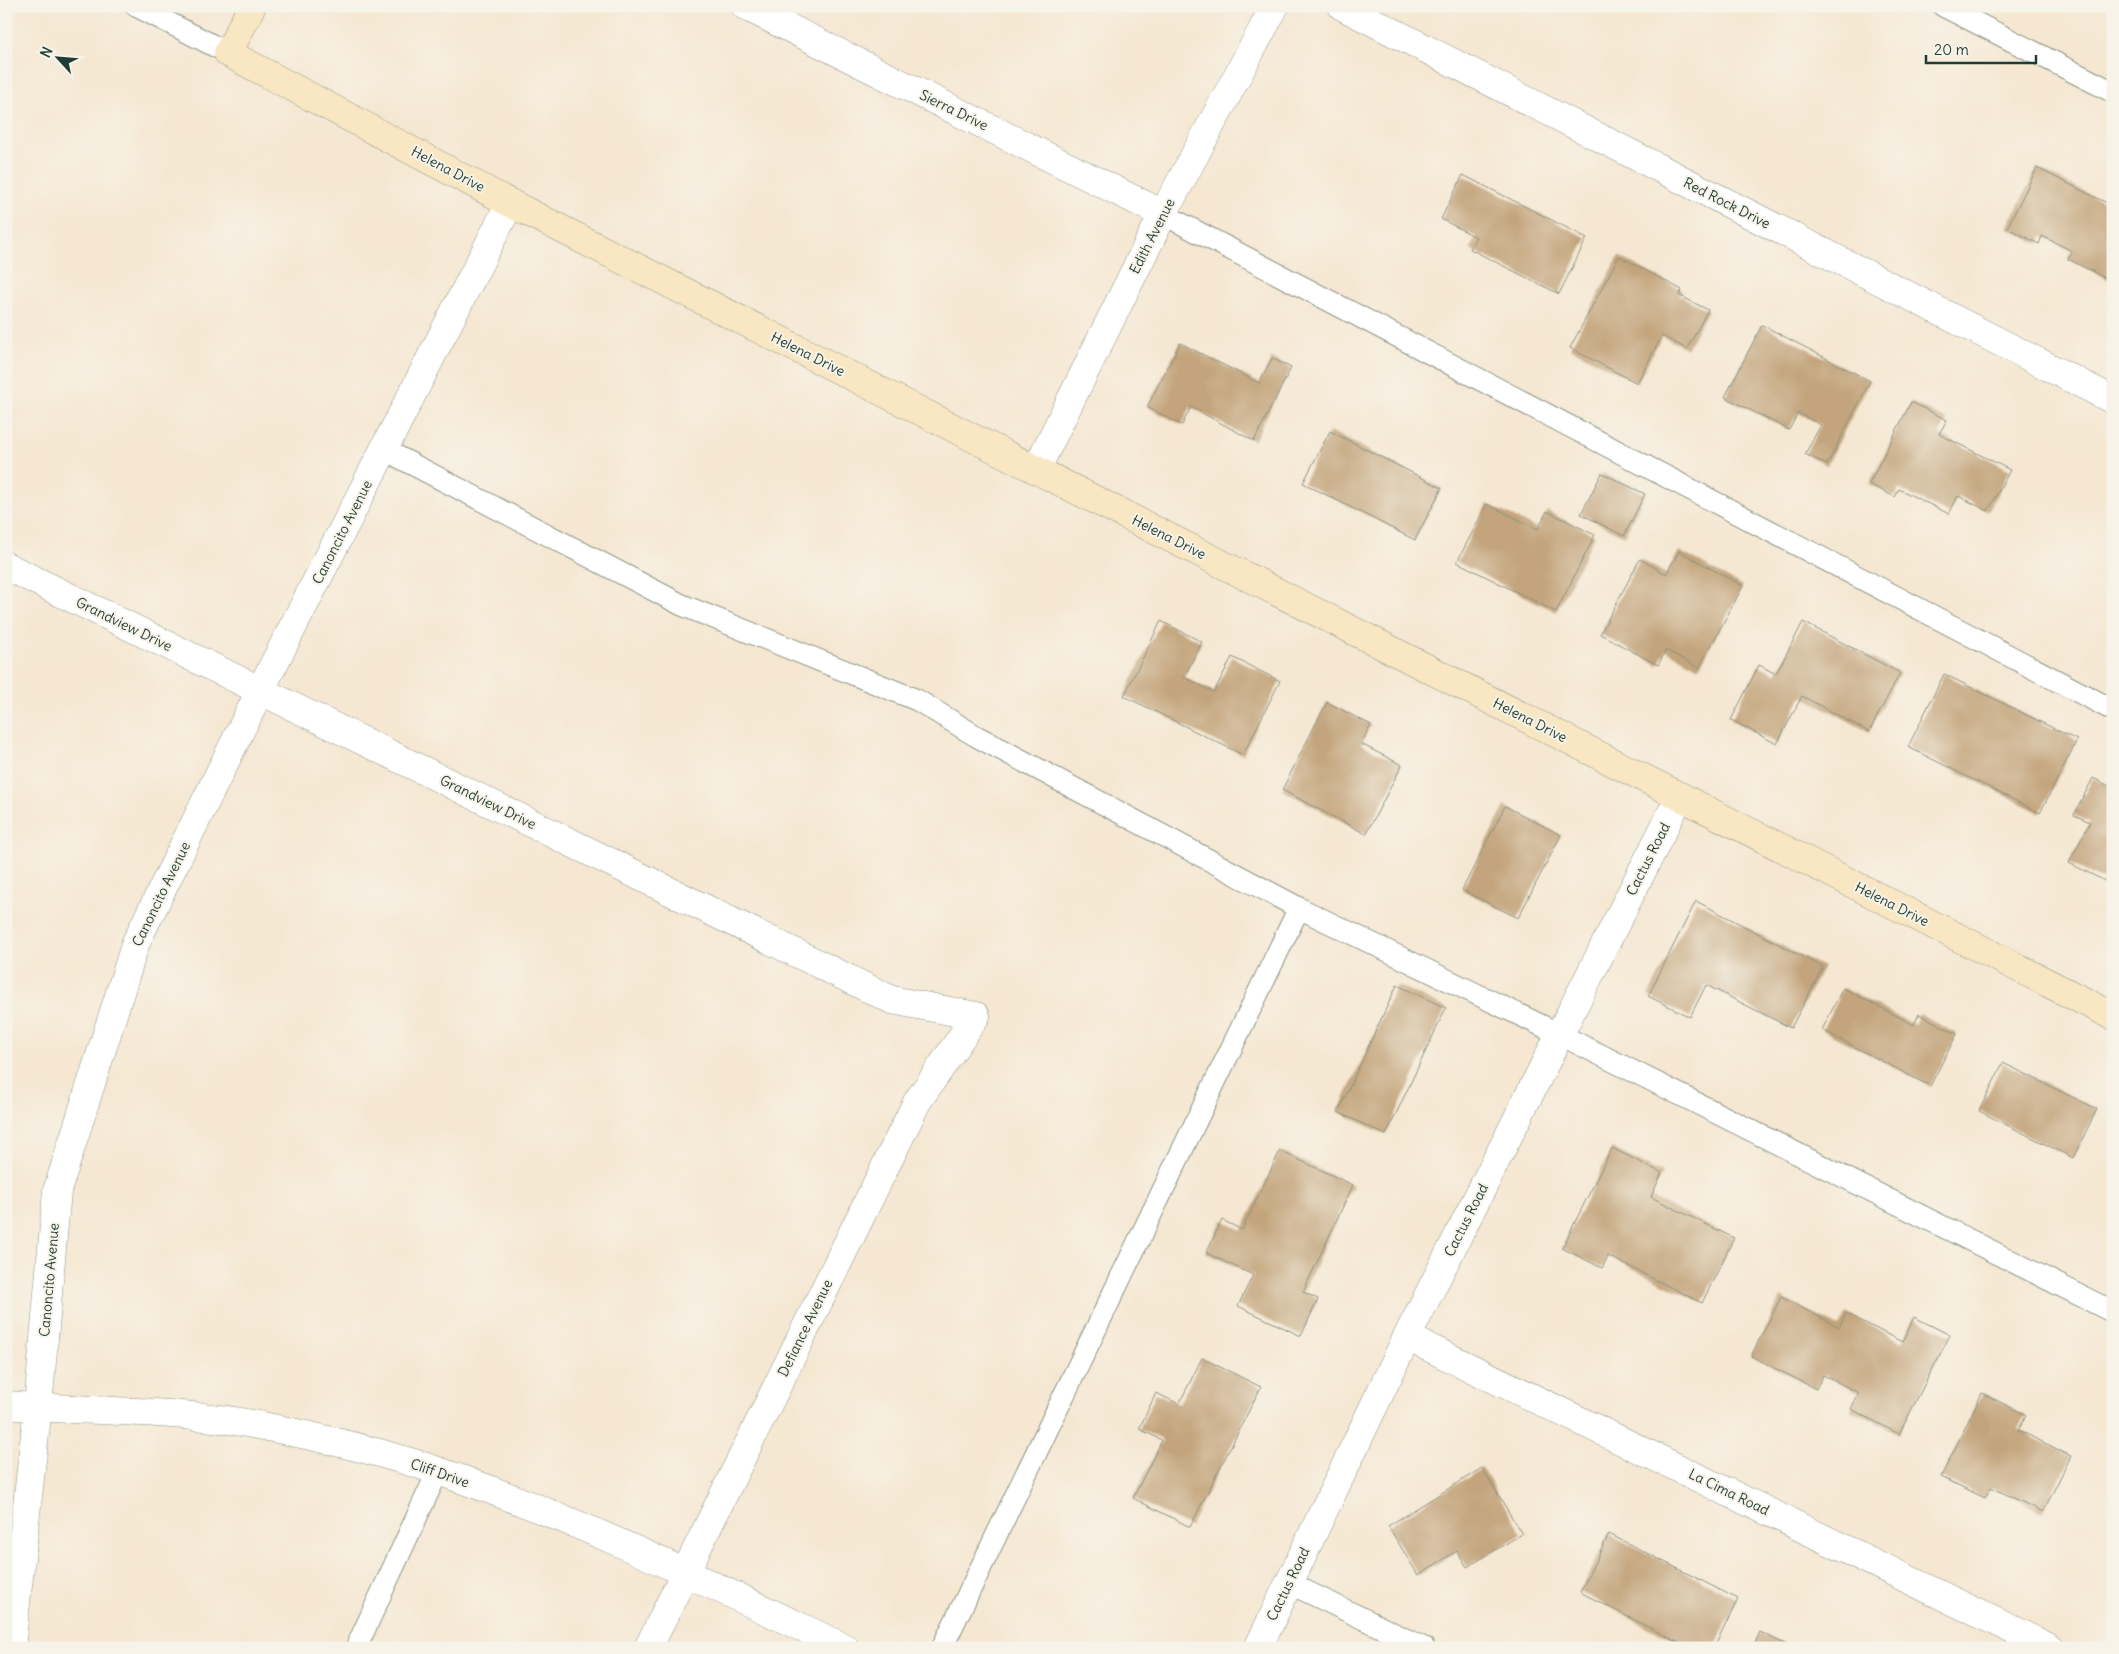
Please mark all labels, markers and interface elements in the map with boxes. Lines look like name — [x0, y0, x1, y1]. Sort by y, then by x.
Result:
north arrow — [32, 32, 82, 82]
scale bar — [1926, 32, 2036, 64]
text: 20 m — [1934, 40, 1969, 59]
text: N — [36, 44, 57, 61]
street label: Sierra Drive — [917, 86, 991, 134]
street label: Helena Drive — [408, 142, 488, 196]
street label: Red Rock Drive — [1681, 173, 1773, 233]
street label: Edith Avenue — [1125, 195, 1179, 277]
street label: Helena Drive — [768, 328, 848, 380]
street label: Canoncito Avenue — [308, 477, 376, 587]
street label: Helena Drive — [1129, 511, 1209, 563]
street label: Grandview Drive — [73, 593, 175, 655]
street label: Helena Drive — [1490, 694, 1570, 746]
street label: Grandview Drive — [437, 771, 539, 833]
street label: Cactus Road — [1622, 819, 1674, 899]
street label: Canoncito Avenue — [128, 839, 194, 949]
street label: Helena Drive — [1852, 878, 1932, 930]
street label: Cactus Road — [1440, 1180, 1492, 1260]
street label: Canoncito Avenue — [35, 1222, 63, 1338]
street label: Defiance Avenue — [774, 1276, 836, 1380]
street label: Cliff Drive — [408, 1455, 472, 1491]
street label: La Cima Road — [1686, 1465, 1772, 1519]
street label: Cactus Road — [1262, 1544, 1314, 1624]

